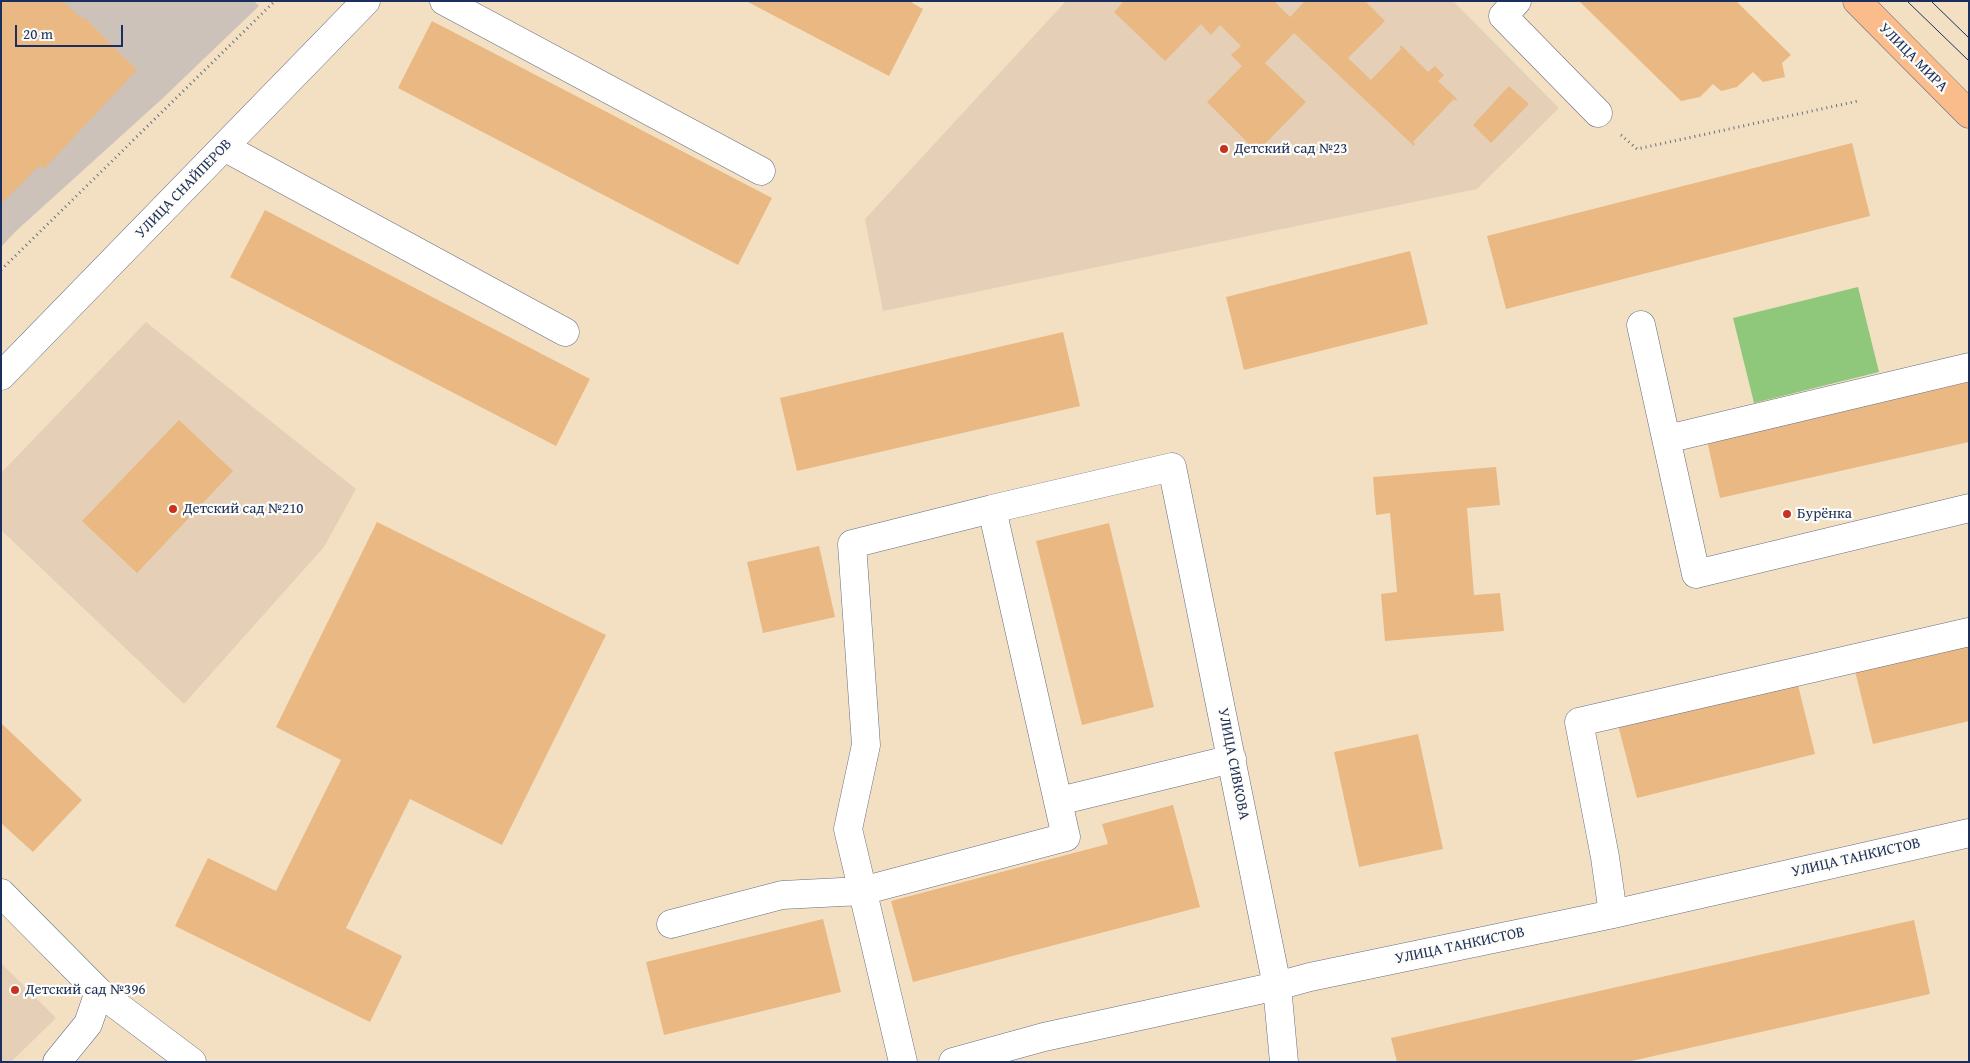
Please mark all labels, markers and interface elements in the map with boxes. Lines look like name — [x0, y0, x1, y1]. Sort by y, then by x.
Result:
scale bar — [18, 15, 125, 47]
street label: УЛИЦА МИРА — [1875, 20, 1951, 96]
text: 20 m — [23, 23, 53, 44]
street label: УЛИЦА СНАЙПЕРОВ — [132, 136, 236, 242]
place label: Детский сад №23 — [1234, 140, 1347, 158]
marker: Детский сад №23 — [1218, 143, 1230, 155]
place label: Детский сад №210 — [183, 500, 304, 518]
marker: Детский сад №210 — [167, 503, 179, 515]
place label: Бурёнка — [1797, 505, 1852, 523]
marker: Бурёнка — [1781, 508, 1793, 520]
street label: УЛИЦА СИВКОВА — [1213, 707, 1253, 821]
street label: УЛИЦА ТАНКИСТОВ — [1790, 834, 1922, 882]
street label: УЛИЦА ТАНКИСТОВ — [1394, 923, 1526, 969]
place label: Детский сад №396 — [25, 981, 146, 999]
marker: Детский сад №396 — [9, 984, 21, 996]

